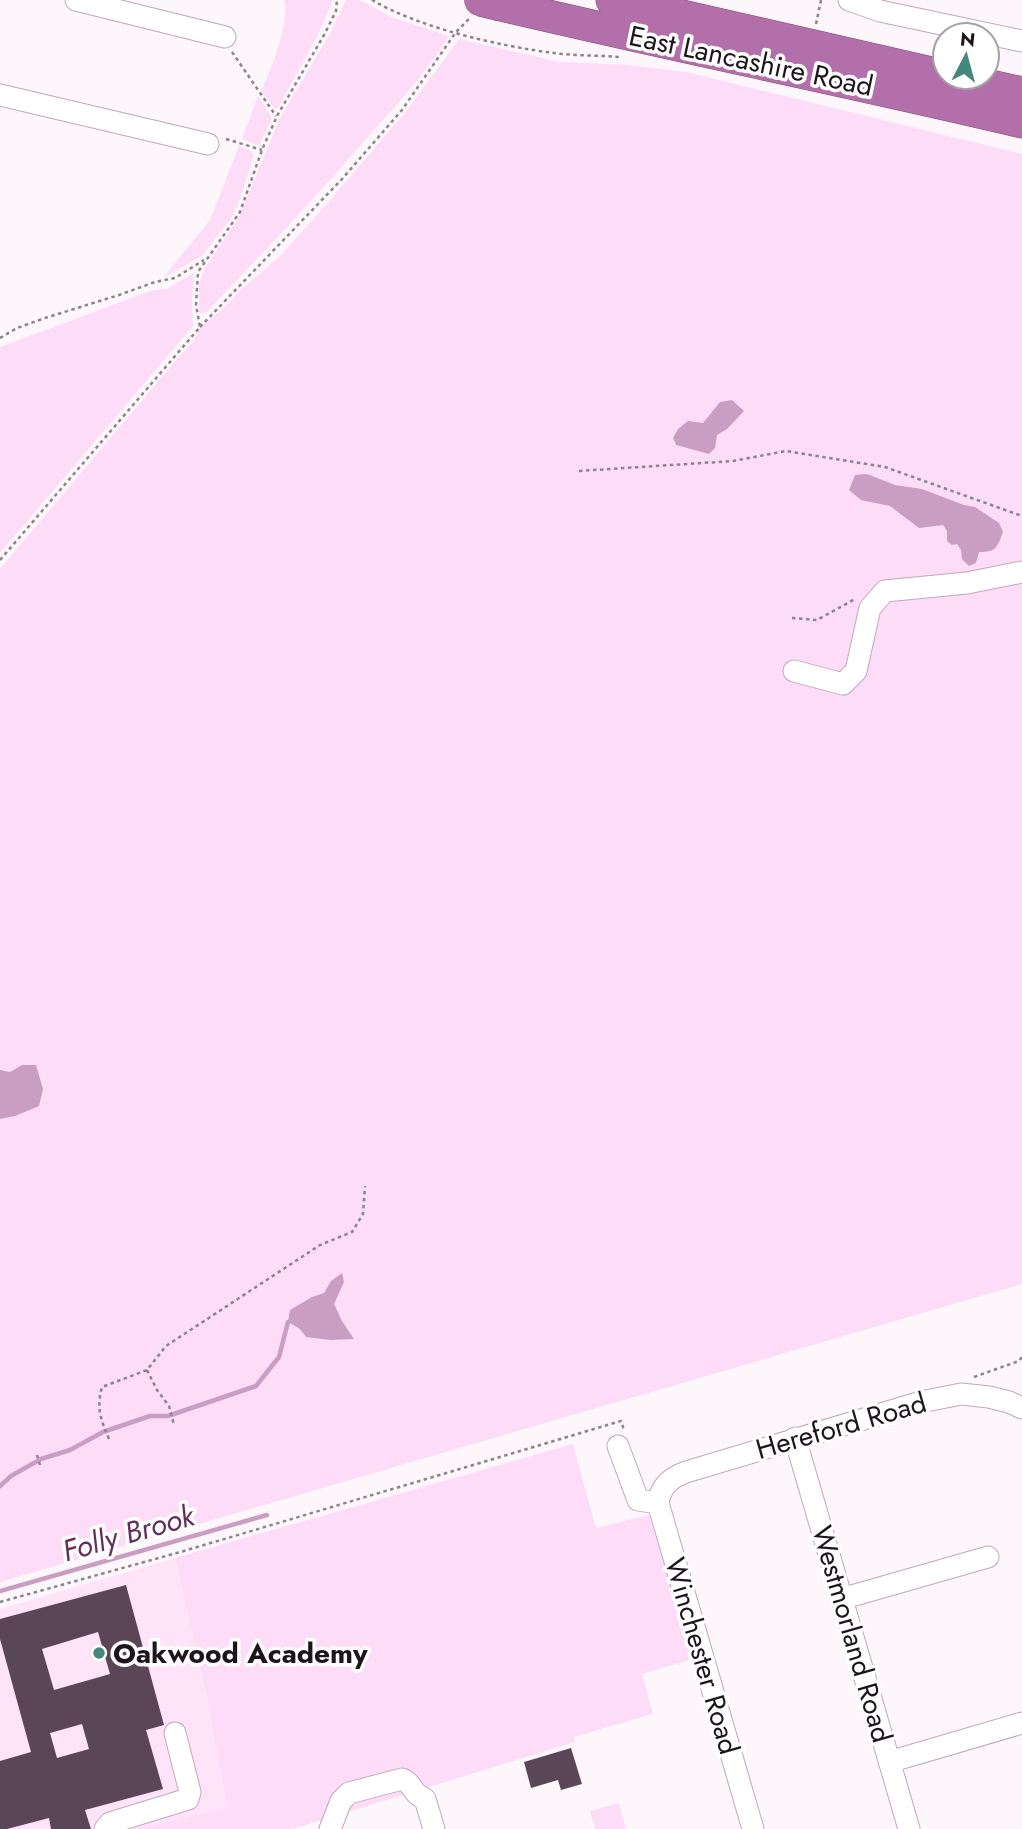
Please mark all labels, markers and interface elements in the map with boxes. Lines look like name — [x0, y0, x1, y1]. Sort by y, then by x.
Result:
street label: East Lancashire Road — [625, 15, 877, 107]
north arrow — [931, 21, 1001, 91]
text: N — [959, 25, 977, 54]
street label: Hereford Road — [751, 1382, 931, 1470]
water label: Folly Brook — [57, 1493, 200, 1572]
street label: Westmorland Road — [801, 1521, 903, 1747]
street label: Winchester Road — [654, 1553, 750, 1759]
place label: Oakwood Academy — [113, 1633, 368, 1674]
marker: Oakwood Academy — [91, 1645, 107, 1661]

